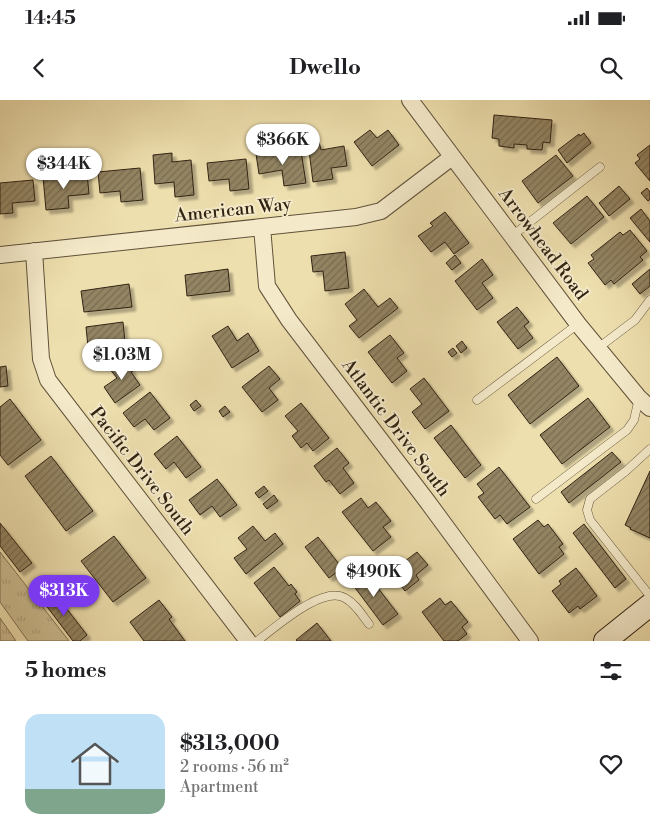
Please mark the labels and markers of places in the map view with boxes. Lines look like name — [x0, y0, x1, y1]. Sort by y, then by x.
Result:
pin: $366K — [248, 123, 318, 166]
pin: $344K — [29, 148, 99, 190]
pin: $1.03M — [81, 338, 163, 381]
pin: $490K — [339, 556, 409, 598]
pin: $313K — [29, 574, 99, 617]

